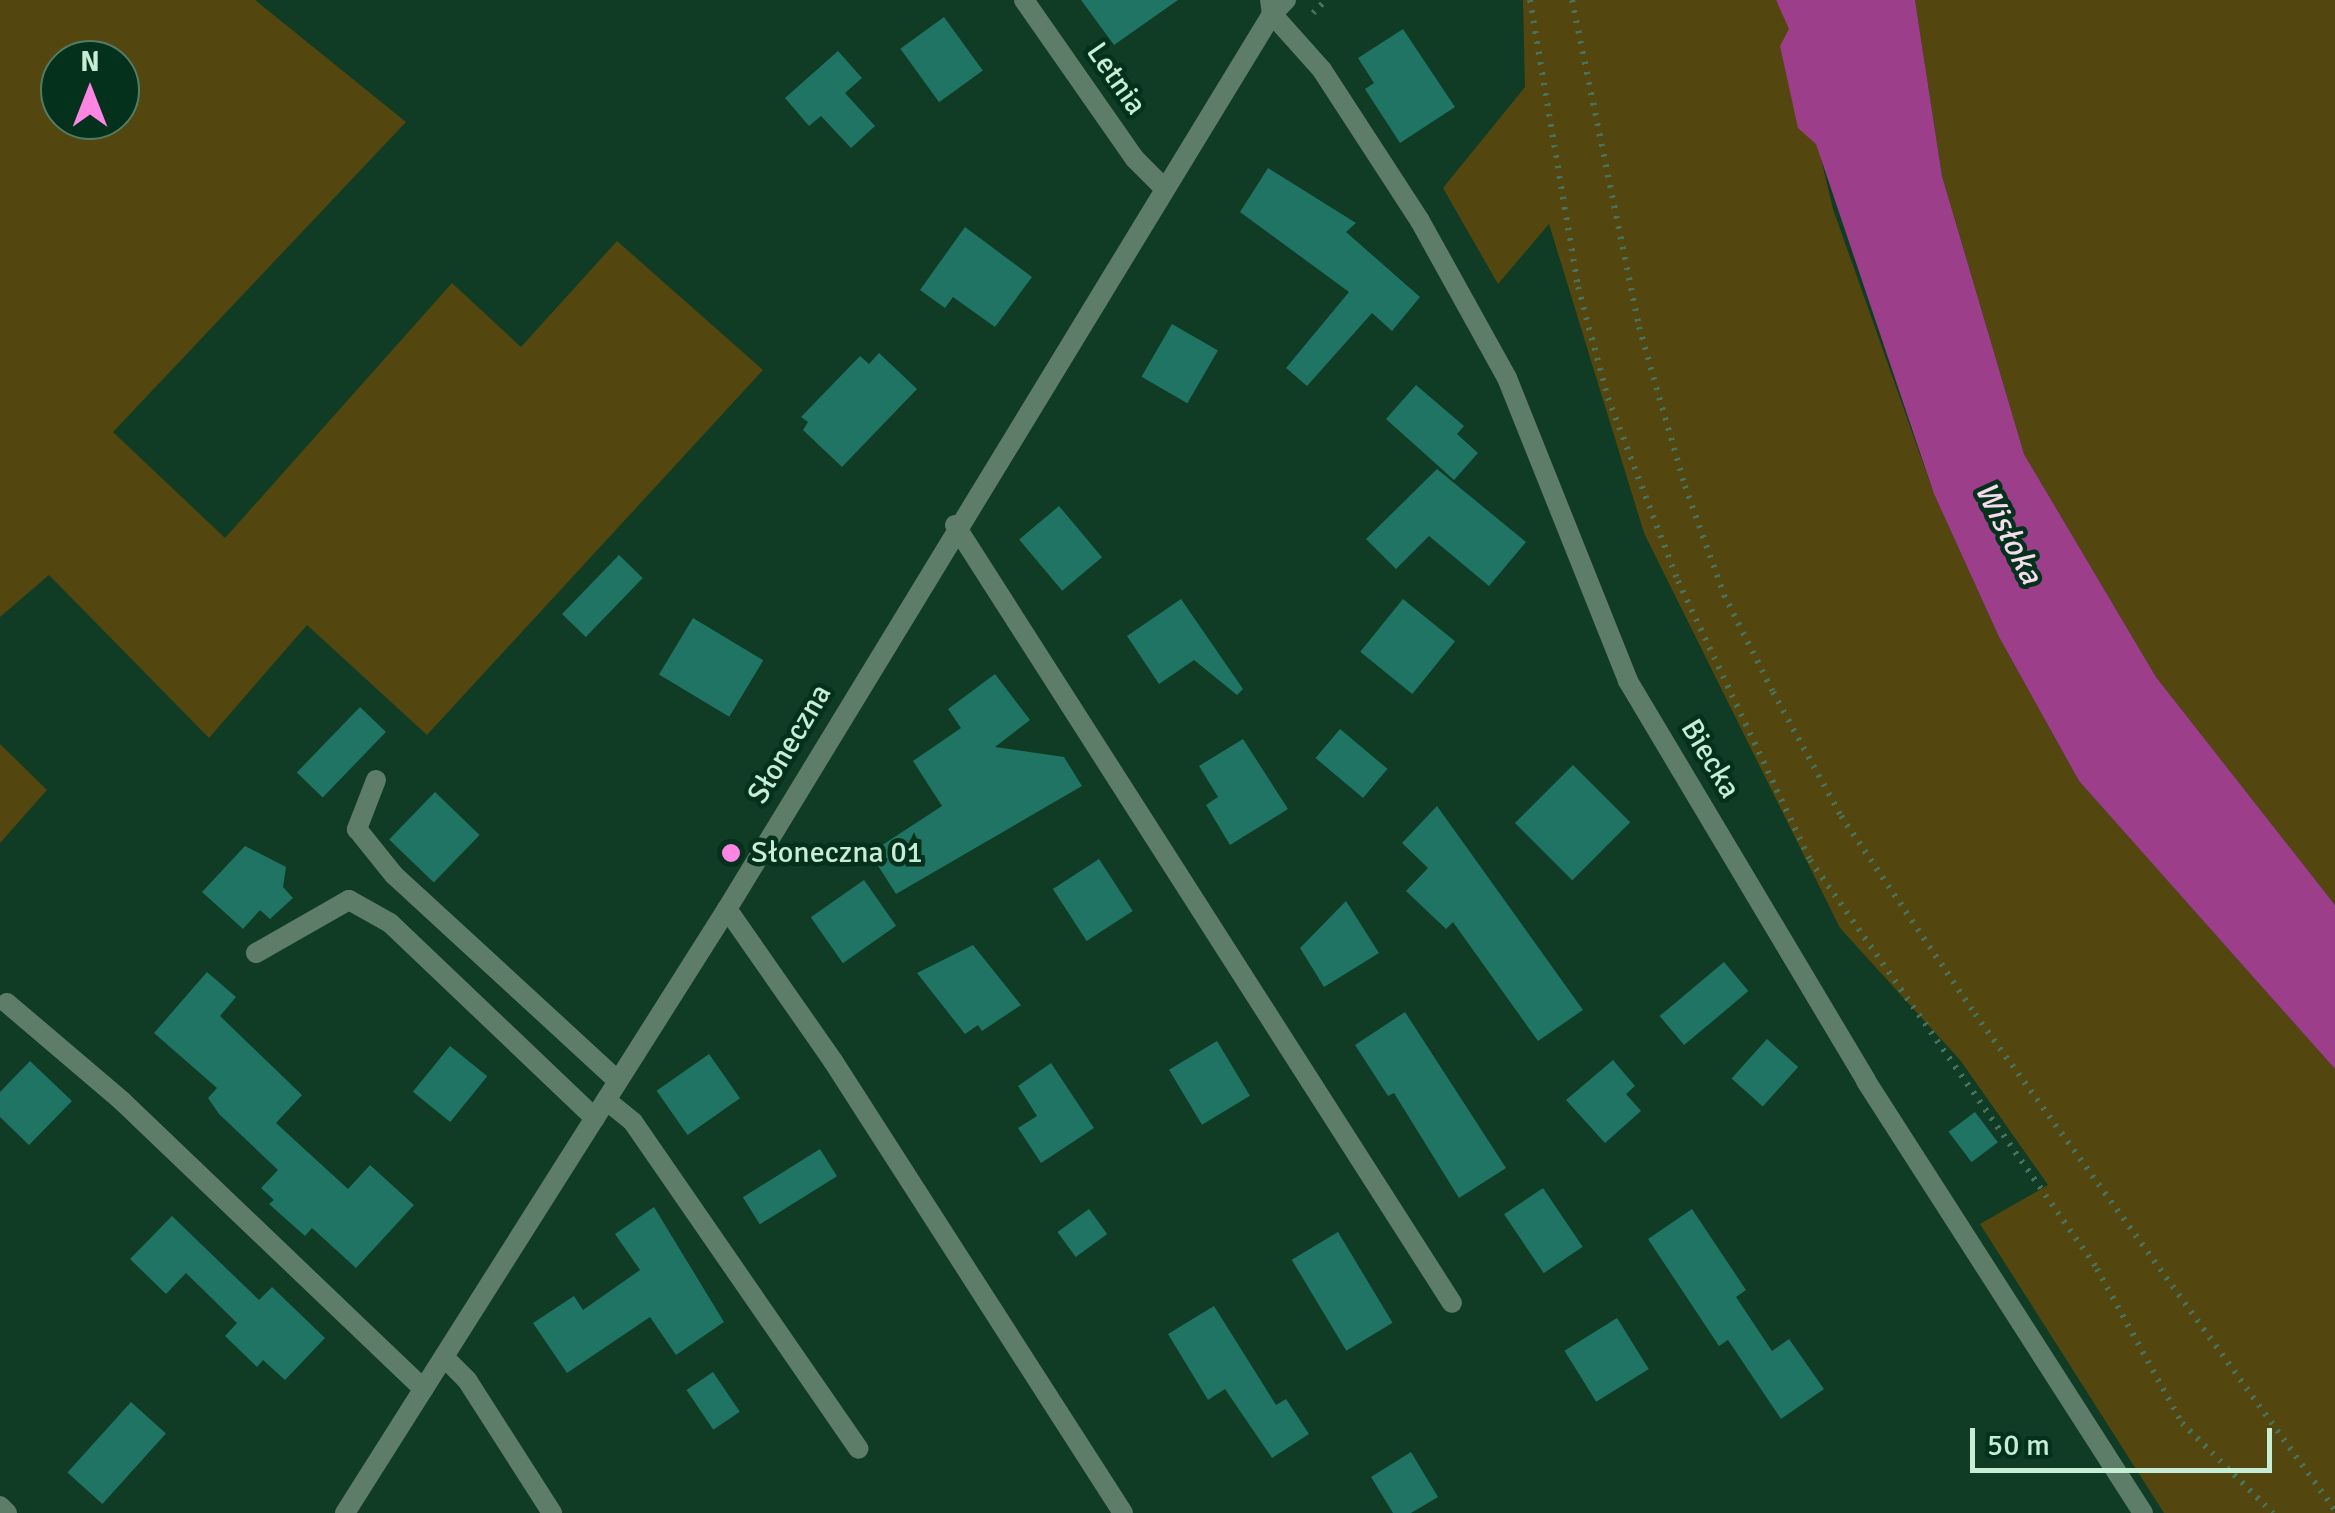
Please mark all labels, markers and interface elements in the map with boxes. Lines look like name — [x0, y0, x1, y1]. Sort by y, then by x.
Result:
street label: Letnia — [1078, 36, 1154, 122]
north arrow — [40, 40, 140, 140]
text: N — [80, 45, 100, 79]
water label: Wisłoka — [1966, 476, 2050, 590]
street label: Słoneczna — [740, 678, 840, 810]
street label: Biecka — [1673, 713, 1747, 805]
place label: Słoneczna 01 — [751, 835, 923, 871]
marker: Słoneczna 01 — [720, 842, 742, 864]
scale bar — [1975, 1408, 2278, 1470]
text: 50 m — [1987, 1427, 2050, 1464]

